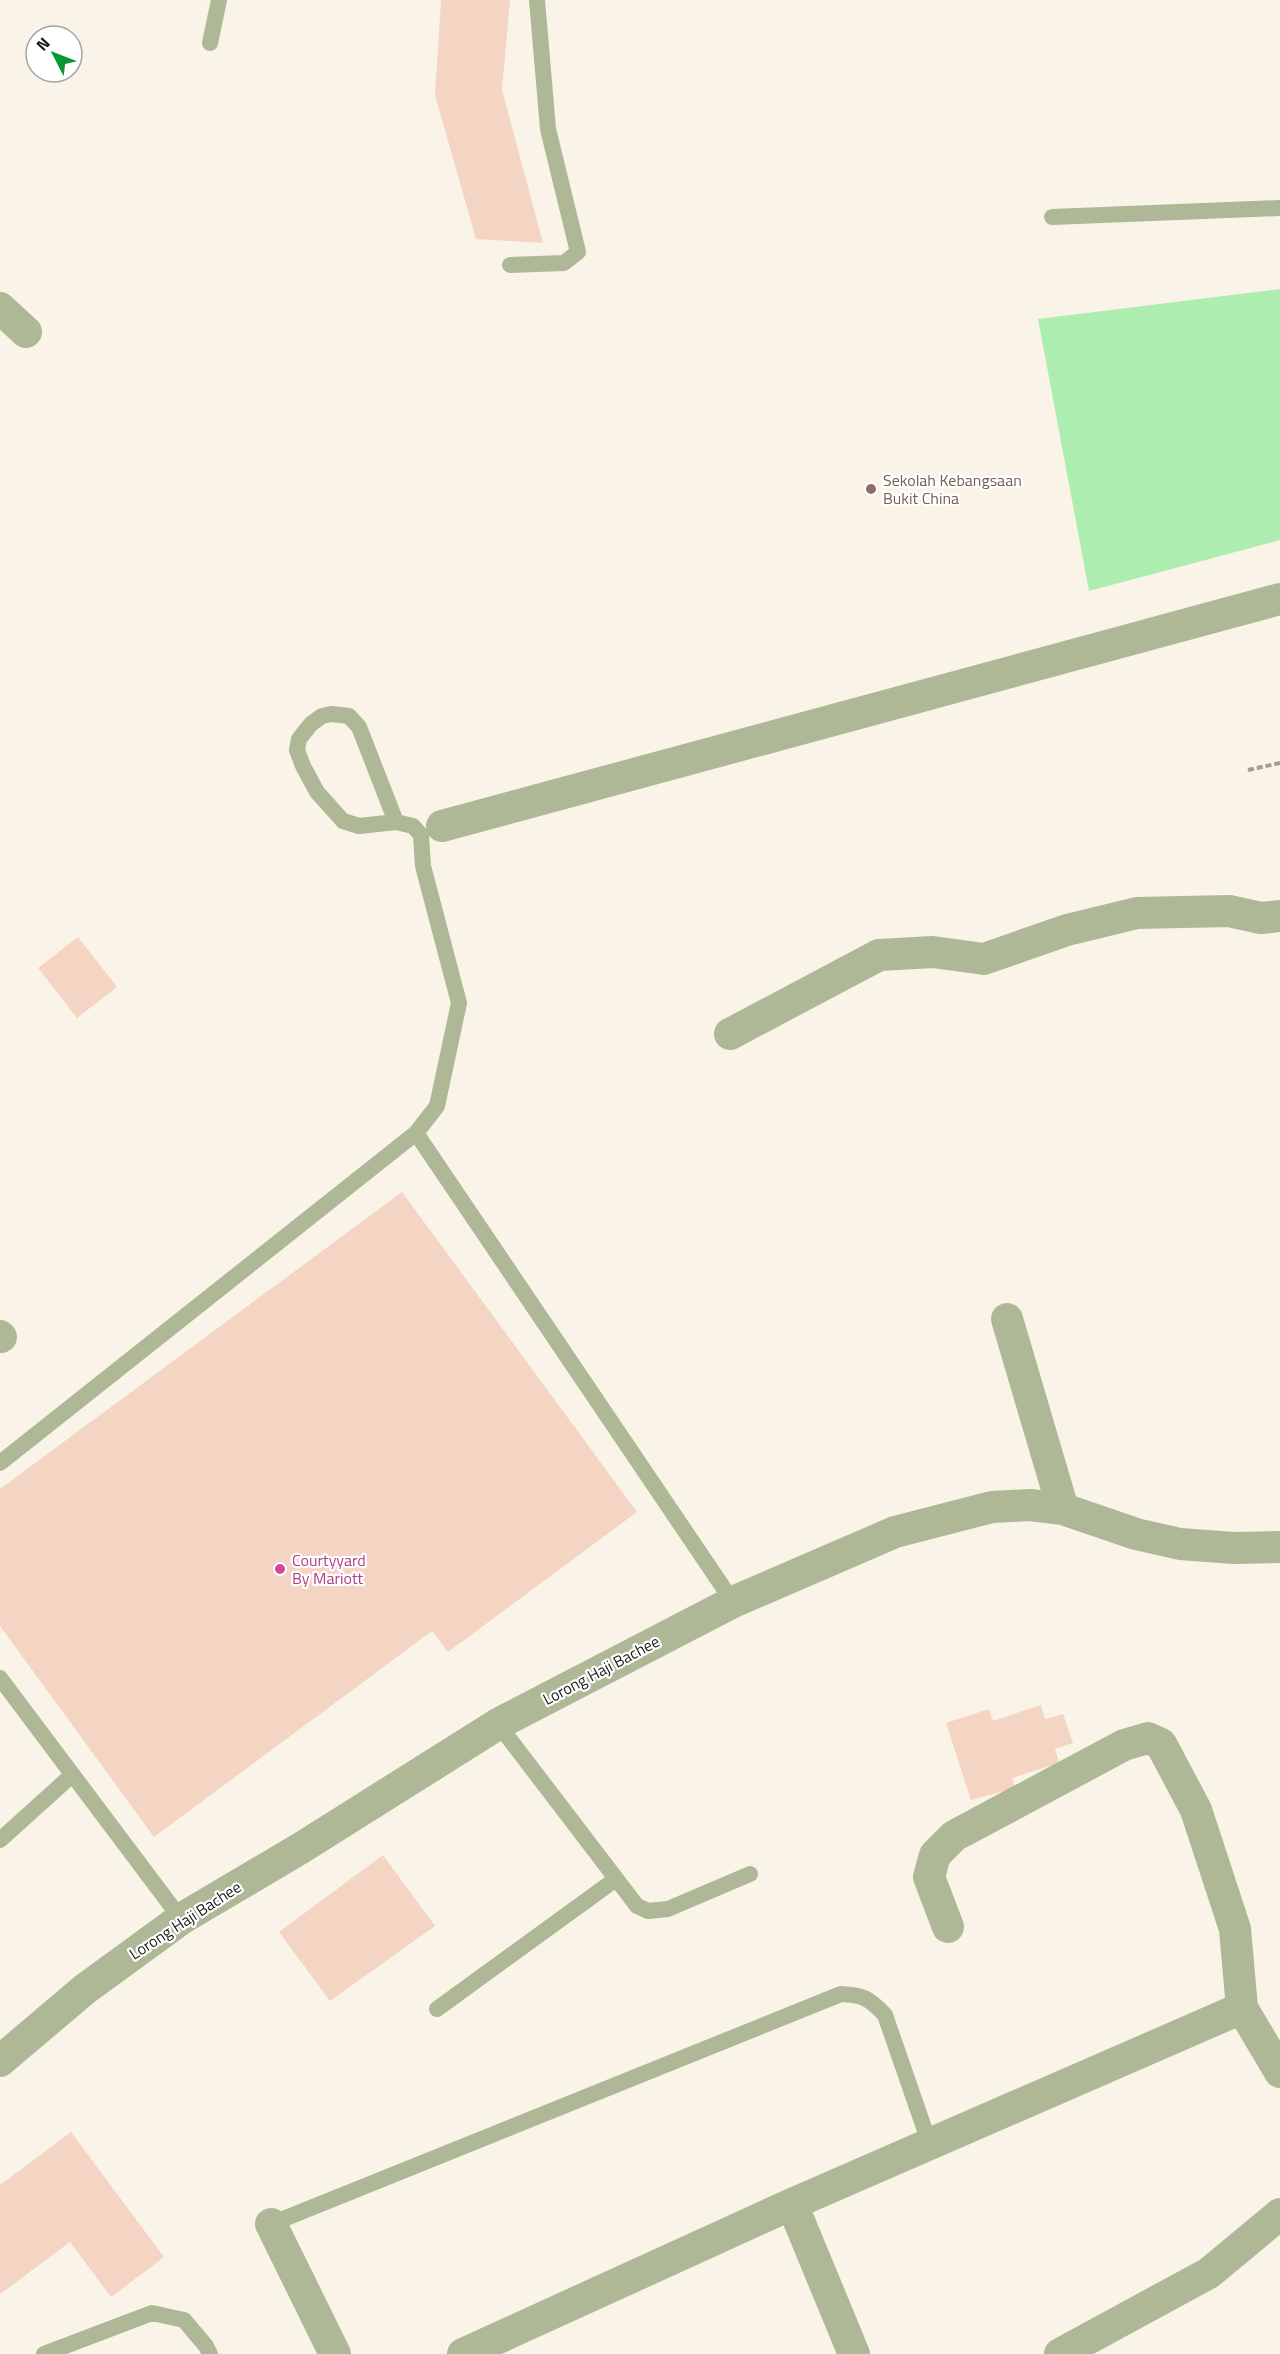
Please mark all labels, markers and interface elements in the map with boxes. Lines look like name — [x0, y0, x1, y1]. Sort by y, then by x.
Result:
north arrow — [24, 24, 84, 84]
text: N — [30, 32, 55, 56]
place label: Sekolah Kebangsaan Bukit China — [883, 468, 1022, 510]
marker: Sekolah Kebangsaan Bukit China — [864, 482, 878, 496]
place label: Courtyyard By Mariott — [292, 1548, 366, 1590]
marker: Courtyyard By Mariott — [273, 1562, 287, 1576]
street label: Lorong Haji Bachee — [538, 1629, 664, 1711]
street label: Lorong Haji Bachee — [124, 1875, 246, 1965]

